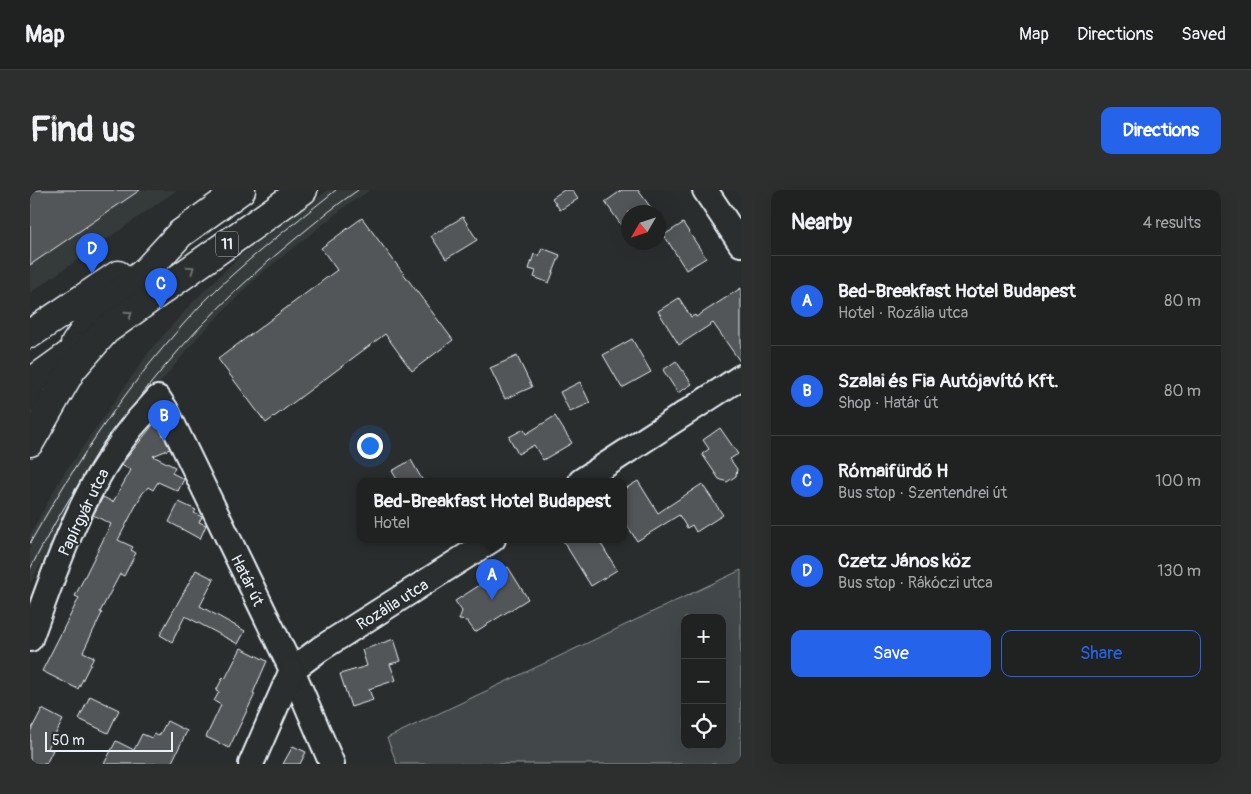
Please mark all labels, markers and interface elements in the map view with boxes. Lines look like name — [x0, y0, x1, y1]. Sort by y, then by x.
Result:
text: Map — [25, 20, 65, 49]
text: Map — [1019, 23, 1049, 46]
text: Directions — [1077, 23, 1153, 46]
text: Saved — [1181, 23, 1226, 46]
button: Directions — [1101, 107, 1221, 154]
text: Find us — [30, 108, 135, 152]
north arrow — [621, 205, 666, 250]
text: Nearby — [791, 209, 852, 236]
text: 4 results — [1143, 213, 1201, 233]
road number: 11 — [216, 232, 238, 256]
pin: D — [76, 233, 108, 274]
one-way arrow — [185, 266, 195, 275]
pin: C — [145, 268, 177, 309]
text: Bed-Breakfast Hotel Budapest — [838, 279, 1076, 303]
text: A — [802, 291, 812, 311]
text: 80 m — [1164, 291, 1201, 311]
text: Hotel · Rozália utca — [838, 303, 968, 323]
one-way arrow — [123, 311, 133, 320]
text: Szalai és Fia Autójavító Kft. — [838, 369, 1059, 393]
text: B — [802, 381, 812, 401]
text: 80 m — [1164, 381, 1201, 401]
text: Shop · Határ út — [838, 393, 938, 413]
pin: B — [148, 400, 180, 441]
your location — [357, 433, 383, 459]
text: Rómaifürdő H — [838, 459, 948, 483]
street label: Papírgyár utca — [54, 465, 114, 560]
text: C — [802, 471, 812, 491]
text: 100 m — [1155, 471, 1201, 491]
popup — [357, 478, 627, 543]
text: Bus stop · Szentendrei út — [838, 483, 1007, 503]
text: Bed-Breakfast Hotel Budapest — [373, 489, 611, 513]
text: Hotel — [373, 513, 410, 533]
text: Czetz János köz — [838, 549, 971, 573]
street label: Határ út — [226, 551, 268, 610]
pin: A — [476, 559, 508, 600]
text: D — [802, 561, 812, 581]
text: 130 m — [1157, 561, 1201, 581]
text: Bus stop · Rákóczi utca — [838, 573, 993, 593]
street label: Rozália utca — [353, 575, 432, 635]
map controls — [681, 614, 726, 749]
button: + — [681, 614, 726, 659]
button: Save — [791, 630, 991, 677]
button: Share — [1001, 630, 1201, 677]
button: − — [681, 659, 726, 704]
button: locate — [681, 704, 726, 749]
scale bar — [45, 729, 172, 752]
text: 50 m — [52, 732, 85, 749]

